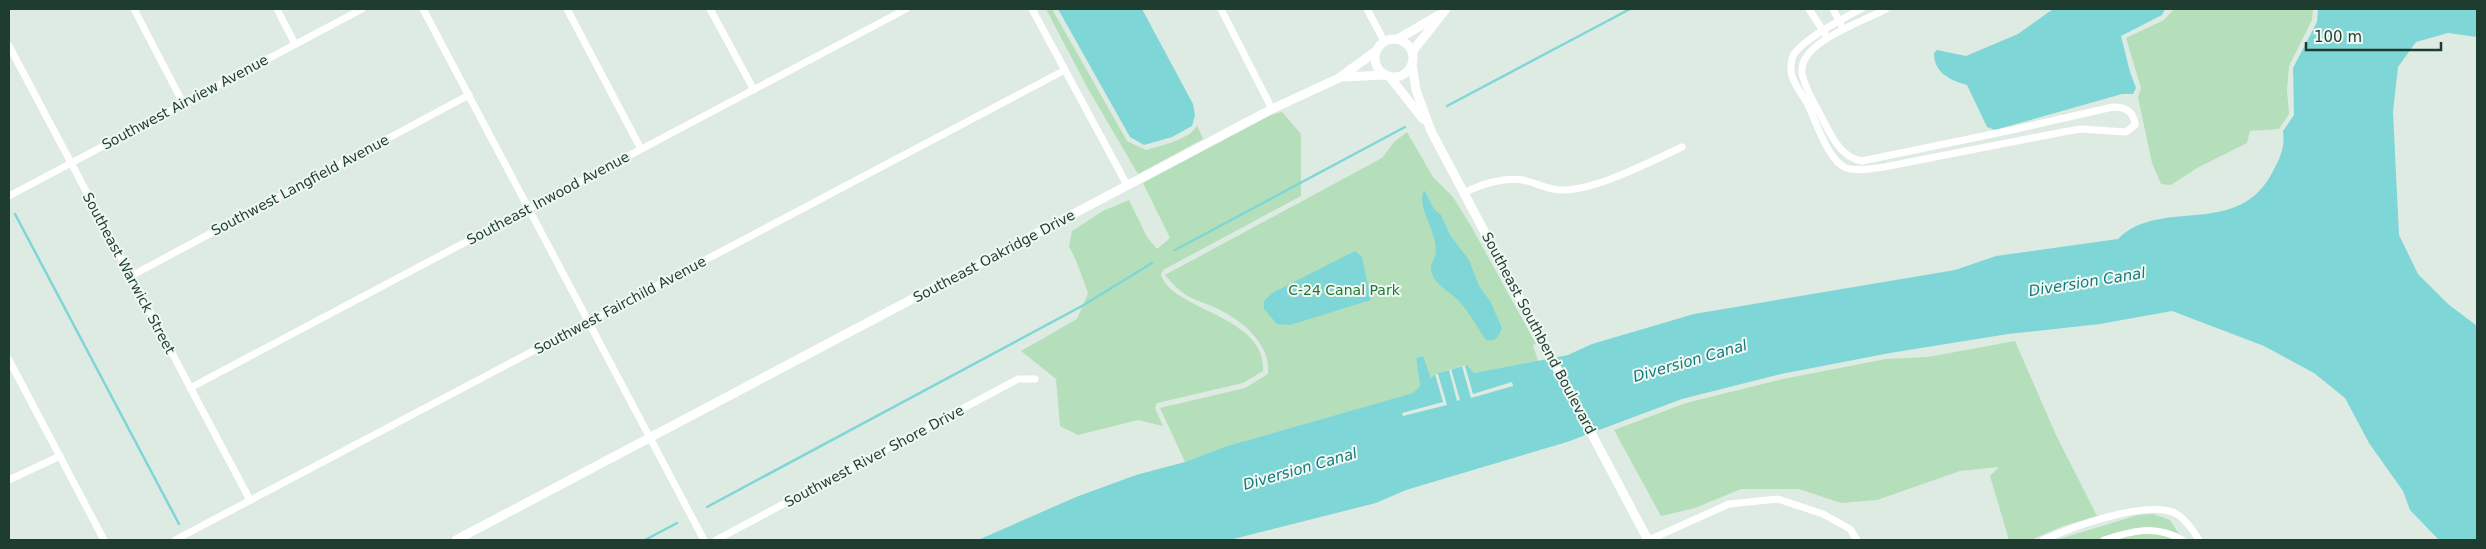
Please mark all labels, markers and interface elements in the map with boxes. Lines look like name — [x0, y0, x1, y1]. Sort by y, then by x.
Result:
scale bar — [2306, 20, 2441, 52]
text: 100 m — [2314, 28, 2362, 46]
street label: Southwest Airview Avenue — [99, 51, 271, 153]
street label: Southwest Langfield Avenue — [208, 131, 392, 239]
street label: Southeast Inwood Avenue — [464, 148, 632, 248]
street label: Southeast Warwick Street — [80, 190, 179, 357]
street label: Southeast Oakridge Drive — [910, 207, 1078, 305]
street label: Southeast Southbend Boulevard — [1479, 229, 1599, 437]
street label: Southwest Fairchild Avenue — [531, 253, 709, 357]
water label: Diversion Canal — [2027, 264, 2147, 300]
park label: C-24 Canal Park — [1288, 282, 1401, 298]
water label: Diversion Canal — [1631, 336, 1750, 386]
street label: Southwest River Shore Drive — [782, 402, 966, 510]
water label: Diversion Canal — [1241, 444, 1360, 494]

